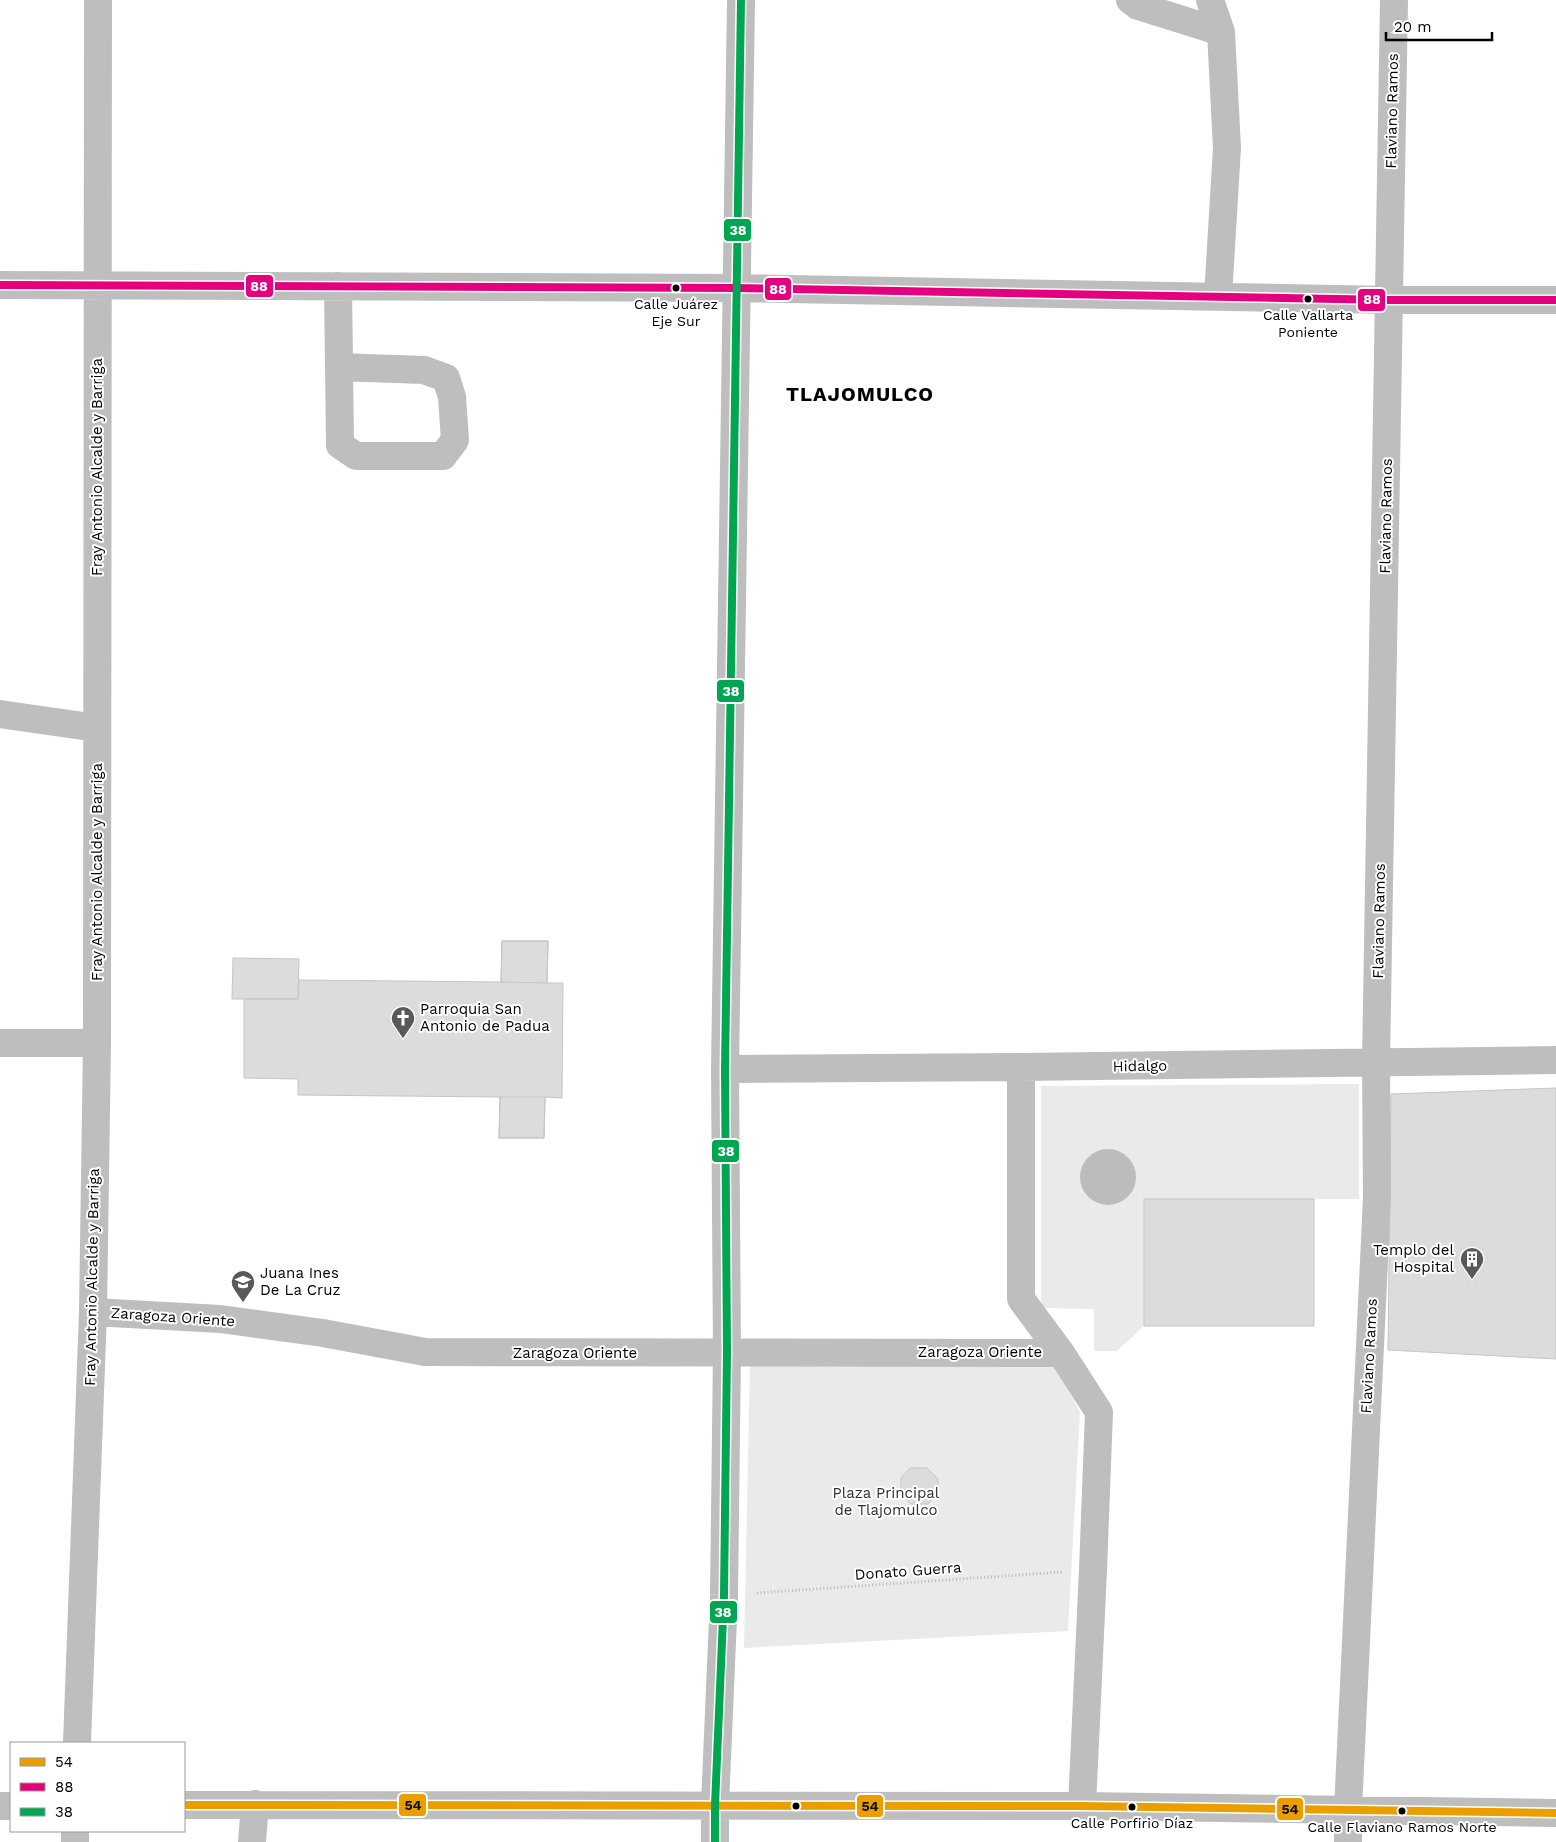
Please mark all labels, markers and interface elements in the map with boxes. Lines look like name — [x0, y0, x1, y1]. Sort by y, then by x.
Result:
scale bar — [1386, 10, 1492, 42]
text: 20 m — [1394, 18, 1432, 36]
street label: Flaviano Ramos — [1382, 53, 1402, 169]
line badge: 38 — [723, 218, 752, 242]
text: 38 — [729, 222, 747, 238]
line badge: 88 — [245, 274, 274, 298]
line badge: 88 — [764, 277, 792, 301]
text: 88 — [250, 278, 268, 294]
text: 88 — [769, 281, 787, 297]
marker: Calle Juárez Eje Sur — [671, 283, 681, 293]
line badge: 88 — [1357, 288, 1386, 312]
text: 88 — [1363, 291, 1381, 307]
marker: Calle Vallarta Poniente — [1303, 294, 1313, 304]
place label: Calle Juárez Eje Sur — [634, 296, 718, 329]
place label: Calle Vallarta Poniente — [1263, 307, 1353, 340]
street label: Fray Antonio Alcalde y Barriga — [88, 358, 106, 576]
district label: TLAJOMULCO — [786, 382, 934, 406]
street label: Flaviano Ramos — [1376, 458, 1396, 574]
line badge: 38 — [716, 679, 745, 703]
text: 38 — [722, 683, 740, 699]
street label: Fray Antonio Alcalde y Barriga — [88, 763, 106, 981]
street label: Flaviano Ramos — [1369, 863, 1389, 979]
place label: Parroquia San Antonio de Padua — [420, 1000, 550, 1035]
church icon: Parroquia San Antonio de Padua — [390, 1005, 416, 1039]
street label: Hidalgo — [1113, 1057, 1167, 1075]
line badge: 38 — [711, 1139, 740, 1163]
text: 38 — [717, 1143, 735, 1159]
street label: Fray Antonio Alcalde y Barriga — [81, 1167, 103, 1386]
place label: Templo del Hospital — [1373, 1241, 1454, 1276]
building icon: Templo del Hospital — [1459, 1246, 1485, 1280]
place label: Juana Ines De La Cruz — [260, 1264, 341, 1299]
school or university icon: Juana Ines De La Cruz — [230, 1269, 256, 1303]
street label: Flaviano Ramos — [1357, 1298, 1381, 1414]
street label: Zaragoza Oriente — [110, 1304, 236, 1330]
street label: Zaragoza Oriente — [918, 1343, 1042, 1361]
street label: Zaragoza Oriente — [513, 1344, 637, 1362]
park label: Plaza Principal de Tlajomulco — [833, 1484, 940, 1519]
street label: Donato Guerra — [854, 1558, 962, 1584]
line badge: 38 — [709, 1600, 738, 1624]
text: 38 — [714, 1604, 732, 1620]
legend — [10, 1742, 185, 1832]
text: 54 — [55, 1753, 73, 1771]
text: 88 — [55, 1778, 73, 1796]
line badge: 54 — [398, 1793, 427, 1817]
line badge: 54 — [856, 1794, 884, 1818]
text: 54 — [404, 1797, 422, 1813]
line badge: 54 — [1276, 1797, 1304, 1821]
text: 54 — [861, 1798, 879, 1814]
unlabelled marker — [791, 1801, 801, 1811]
text: 54 — [1281, 1801, 1299, 1817]
marker: Calle Porfirio Díaz — [1127, 1802, 1137, 1812]
text: 38 — [55, 1803, 73, 1821]
marker: Calle Flaviano Ramos Norte — [1397, 1806, 1407, 1816]
place label: Calle Porfirio Díaz — [1071, 1815, 1193, 1831]
place label: Calle Flaviano Ramos Norte — [1307, 1819, 1497, 1835]

